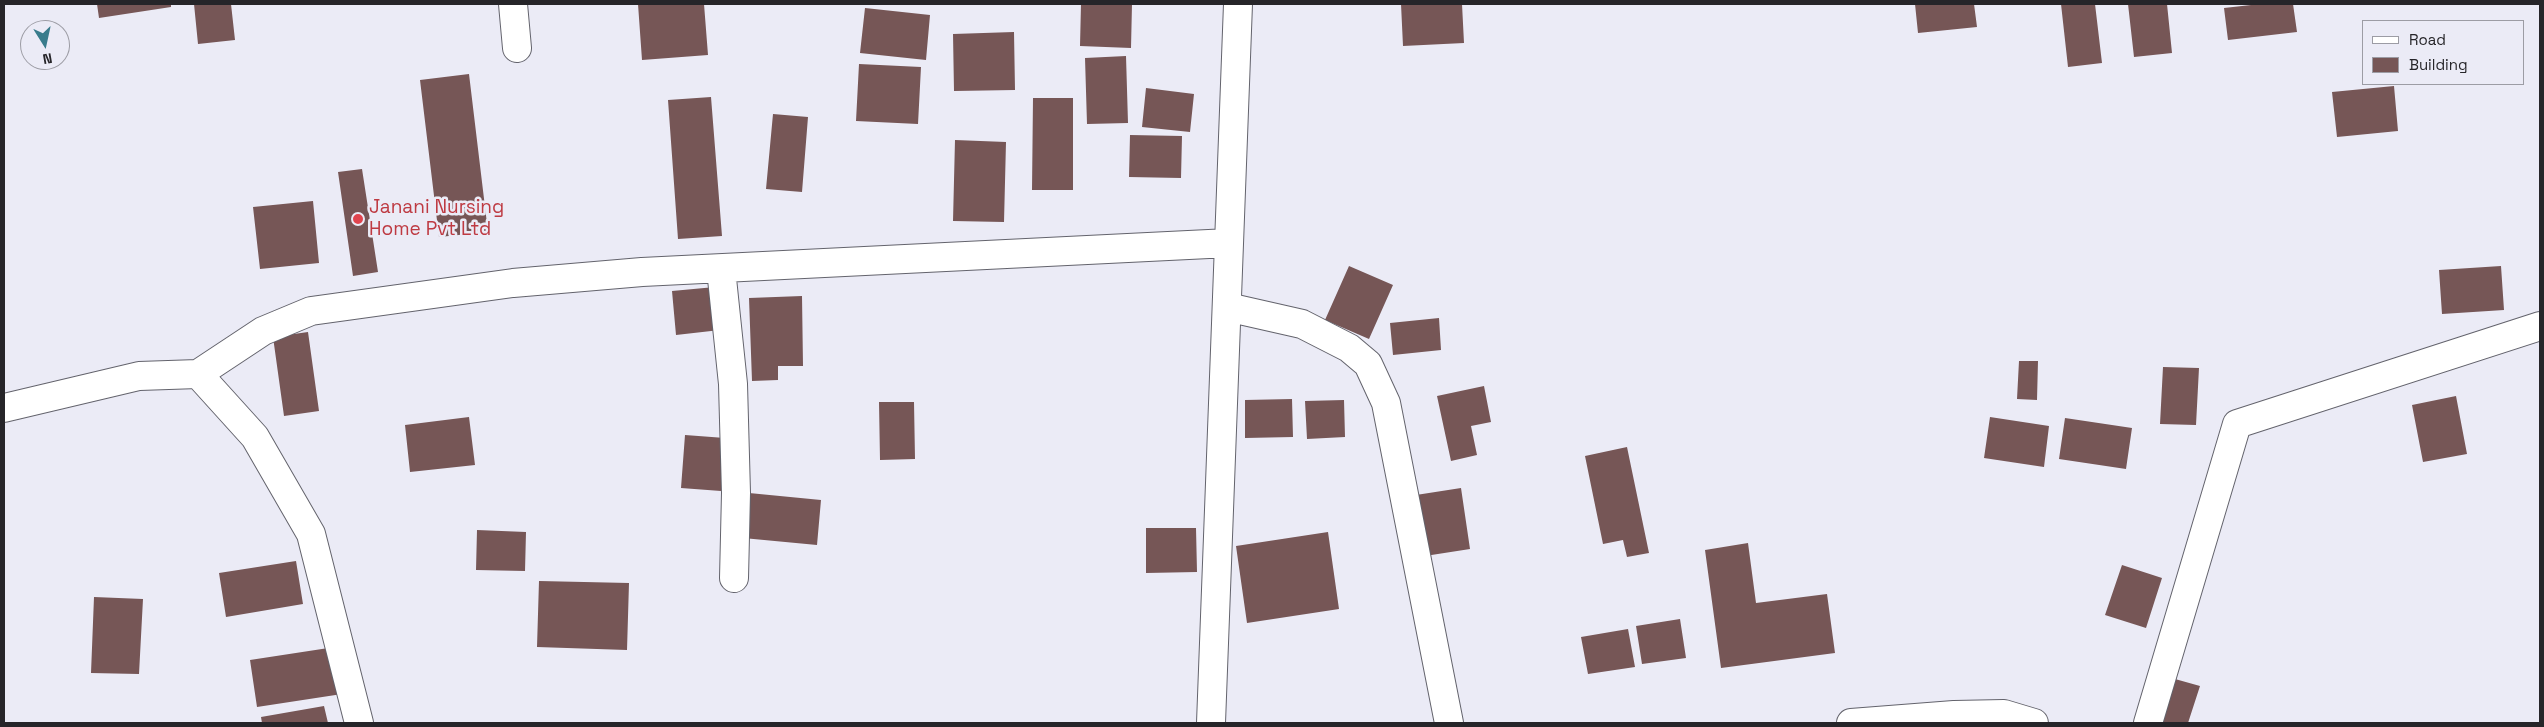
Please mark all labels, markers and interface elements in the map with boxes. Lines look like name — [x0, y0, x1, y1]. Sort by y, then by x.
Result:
north arrow — [20, 20, 70, 70]
legend — [2362, 20, 2524, 85]
text: Road — [2409, 30, 2446, 49]
text: N — [41, 49, 54, 68]
text: Building — [2409, 55, 2468, 74]
place label: Janani Nursing Home Pvt Ltd — [369, 197, 504, 241]
marker: Janani Nursing Home Pvt Ltd — [351, 212, 365, 226]

